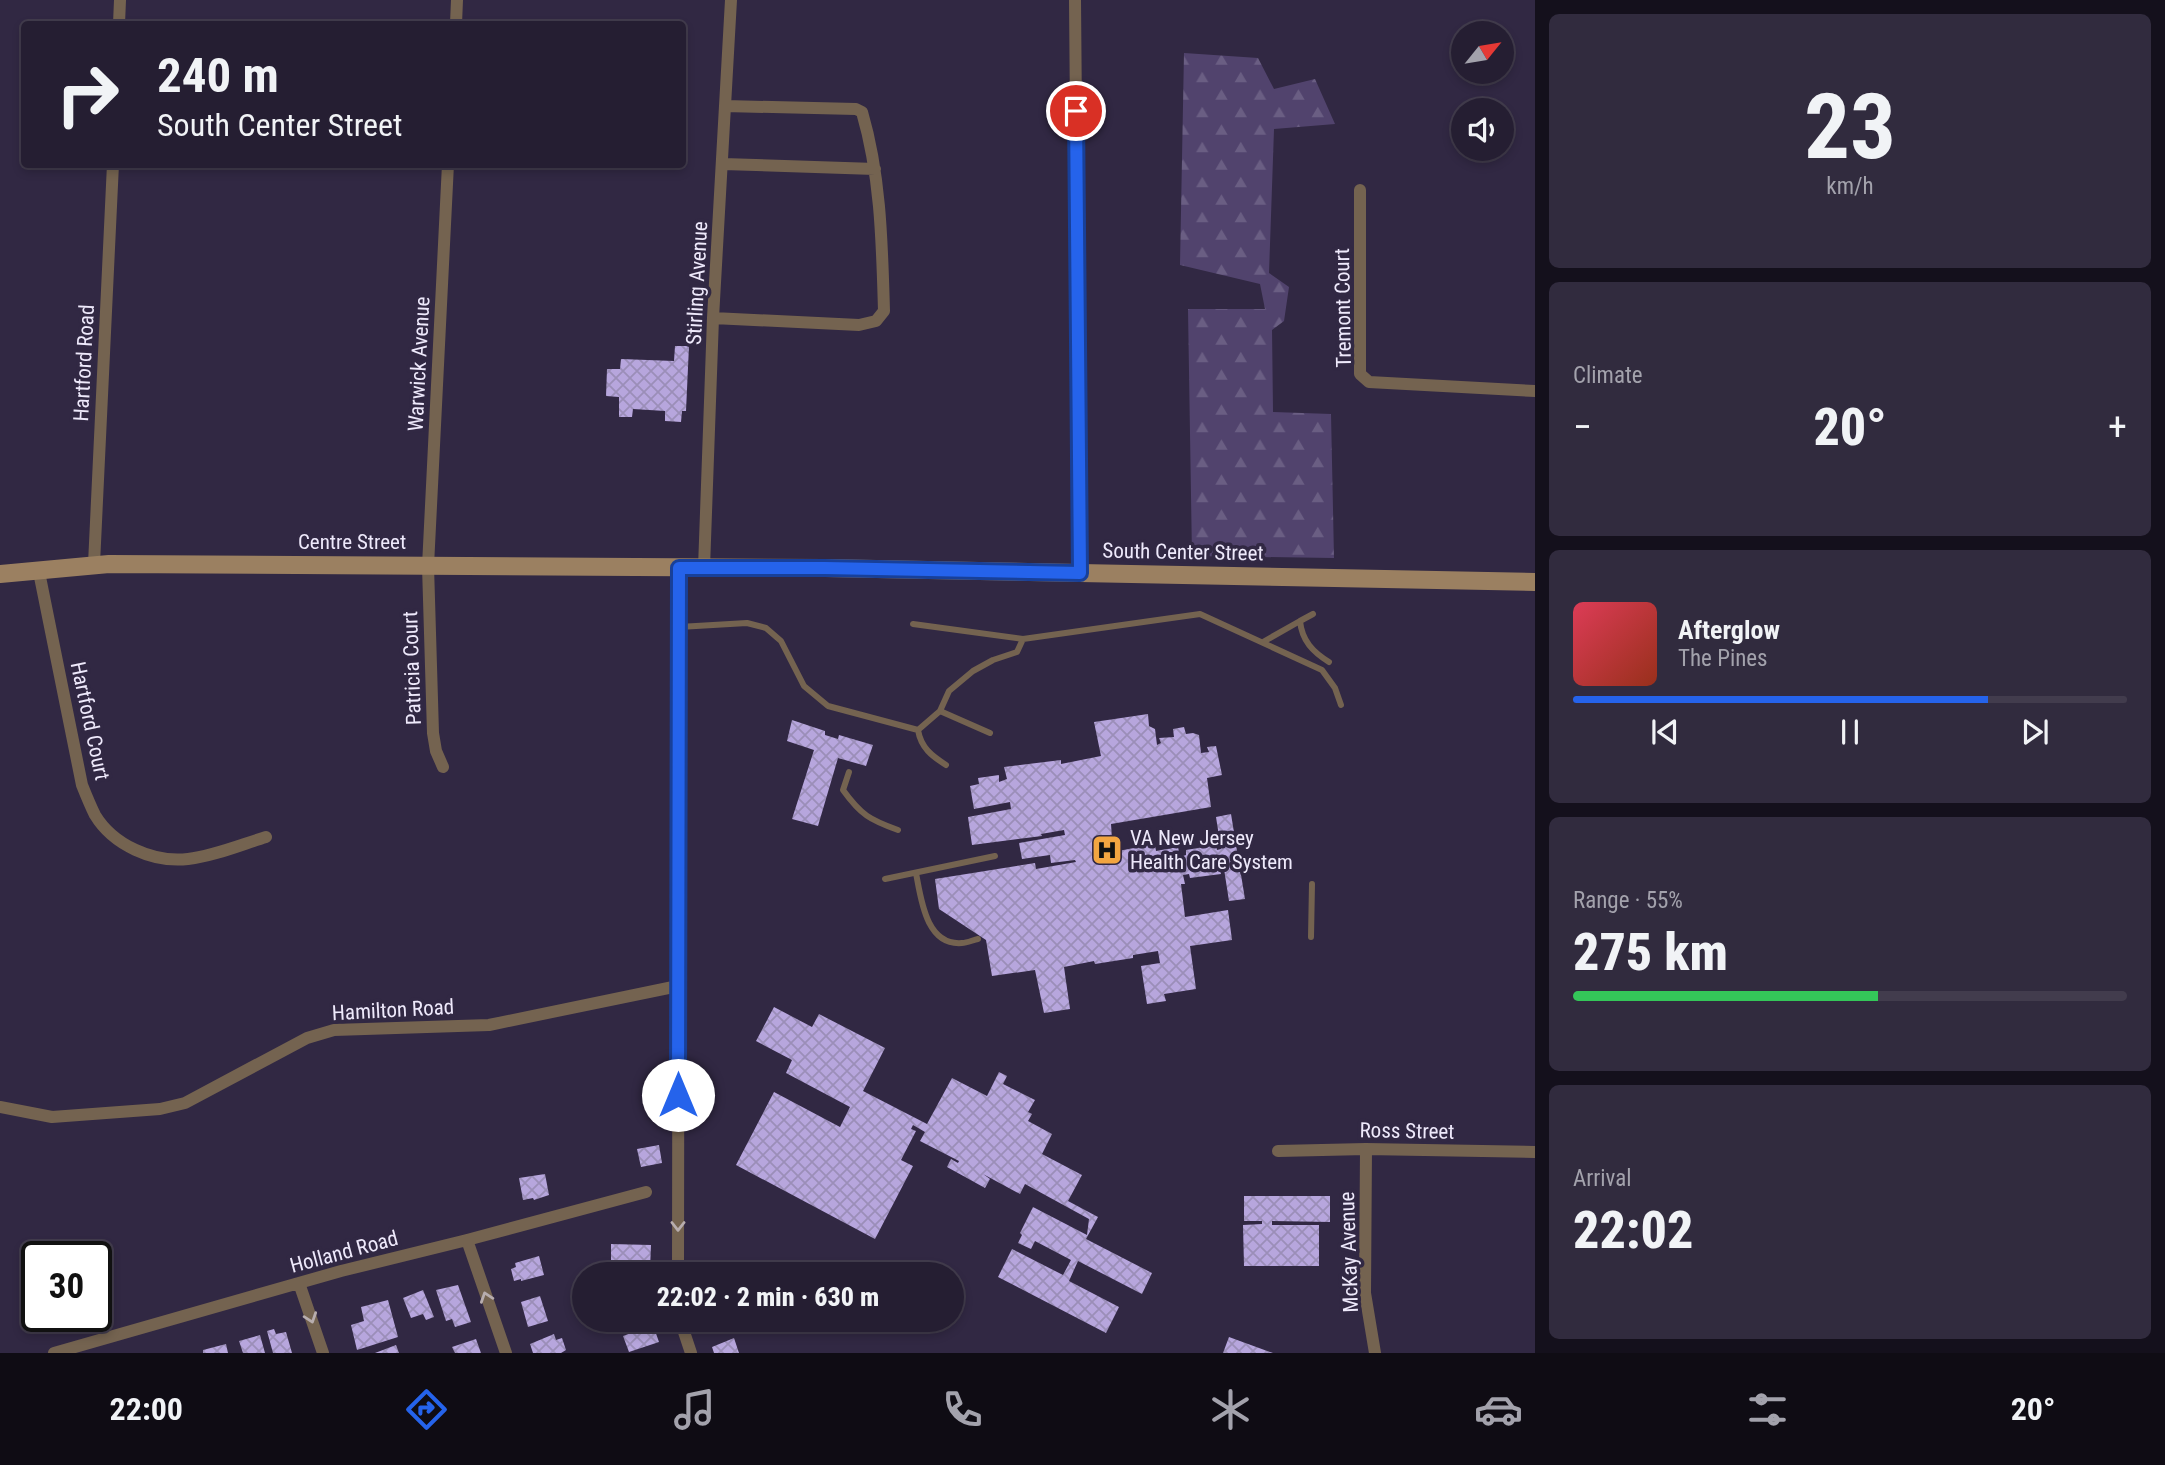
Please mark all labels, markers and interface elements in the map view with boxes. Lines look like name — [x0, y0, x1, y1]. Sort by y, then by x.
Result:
north arrow — [1451, 21, 1514, 84]
map controls — [1451, 21, 1514, 161]
text: 240 m — [157, 47, 279, 104]
icon: right — [42, 49, 133, 140]
text: 23 — [1804, 74, 1896, 180]
pin — [1046, 81, 1106, 141]
icon: arrive — [1057, 92, 1095, 130]
button: sound — [1451, 98, 1514, 161]
text: South Center Street — [157, 106, 403, 144]
text: km/h — [1826, 173, 1874, 200]
street label: Stirling Avenue — [682, 220, 712, 345]
street label: Tremont Court — [1330, 248, 1356, 368]
street label: Warwick Avenue — [403, 296, 435, 432]
street label: Hartford Road — [69, 304, 99, 422]
text: Climate — [1573, 362, 1643, 389]
text: 20° — [1813, 397, 1887, 458]
text: − — [1573, 405, 1592, 449]
text: + — [2108, 405, 2127, 449]
street label: Centre Street — [298, 530, 406, 554]
street label: South Center Street — [1102, 539, 1264, 565]
street label: Patricia Court — [398, 611, 426, 725]
text: Afterglow — [1678, 615, 1780, 645]
text: The Pines — [1678, 645, 1768, 672]
street label: Hartford Court — [66, 660, 114, 782]
icon: previous — [1646, 713, 1684, 751]
icon: pause — [1831, 713, 1869, 751]
icon: next — [2016, 713, 2054, 751]
place label: VA New Jersey Health Care System — [1130, 826, 1293, 874]
hospital icon: VA New Jersey Health Care System — [1090, 833, 1124, 867]
text: Range · 55% — [1573, 887, 1683, 914]
text: 275 km — [1573, 922, 1728, 983]
street label: Hamilton Road — [331, 995, 455, 1025]
position arrow — [641, 1058, 715, 1132]
street label: Ross Street — [1359, 1118, 1455, 1144]
text: Arrival — [1573, 1165, 1632, 1192]
street label: McKay Avenue — [1335, 1191, 1363, 1313]
text: 22:02 — [1573, 1200, 1693, 1261]
one-way arrow — [670, 1221, 686, 1231]
street label: Holland Road — [287, 1226, 401, 1278]
speed limit sign: 30 — [21, 1241, 112, 1332]
text: 22:02 · 2 min · 630 m — [657, 1282, 879, 1312]
one-way arrow — [480, 1291, 494, 1303]
one-way arrow — [303, 1312, 317, 1324]
icon: directions — [402, 1385, 451, 1434]
icon: music — [670, 1385, 719, 1434]
icon: phone — [938, 1385, 987, 1434]
icon: climate — [1206, 1385, 1255, 1434]
icon: car — [1474, 1385, 1523, 1434]
icon: filters — [1743, 1385, 1792, 1434]
text: 22:00 — [110, 1390, 183, 1428]
text: 20° — [2011, 1390, 2055, 1428]

